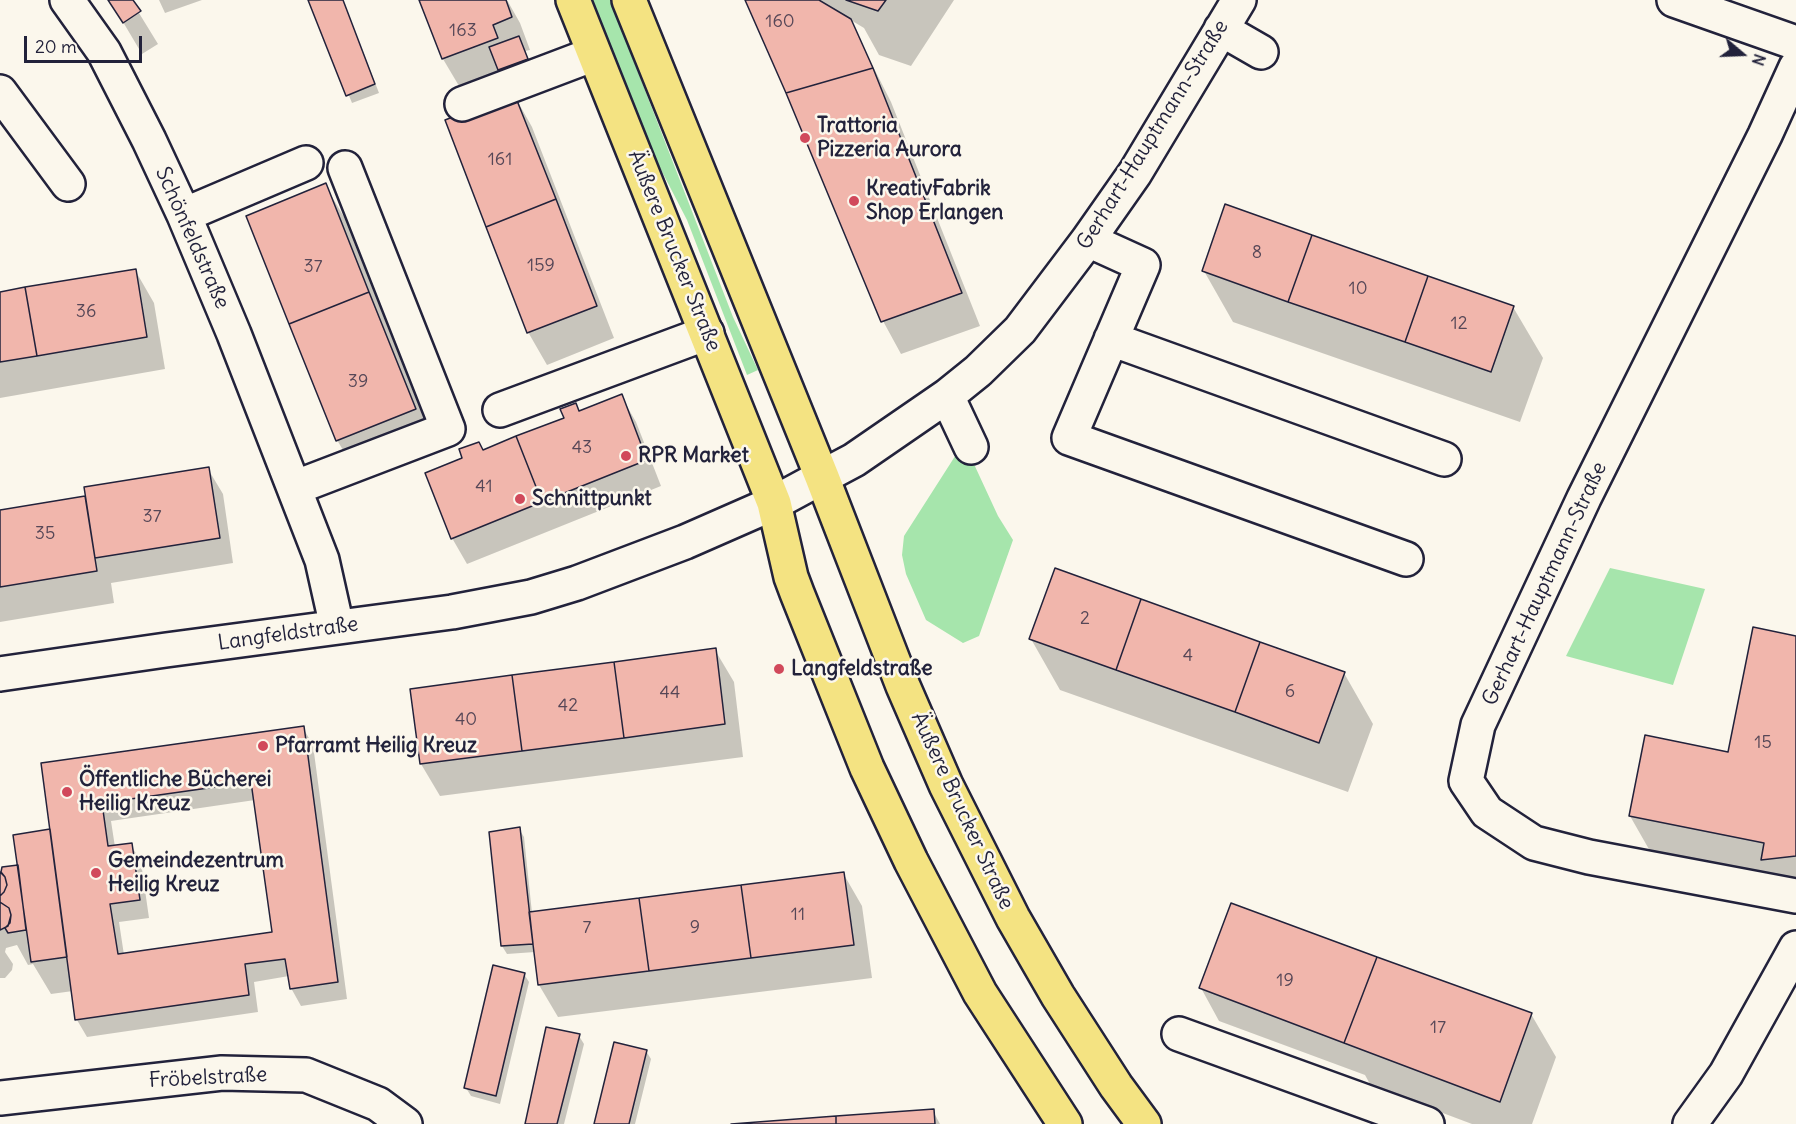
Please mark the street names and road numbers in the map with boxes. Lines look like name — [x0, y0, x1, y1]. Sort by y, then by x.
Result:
street label: Gerhart-Hauptmann-Straße — [1072, 16, 1234, 254]
street label: Äußere Brucker Straße — [622, 147, 726, 355]
street label: Schönfeldstraße — [149, 163, 235, 313]
street label: Gerhart-Hauptmann-Straße — [1477, 458, 1613, 710]
street label: Langfeldstraße — [216, 612, 360, 656]
street label: Äußere Brucker Straße — [905, 708, 1019, 914]
street label: Fröbelstraße — [148, 1062, 268, 1094]

